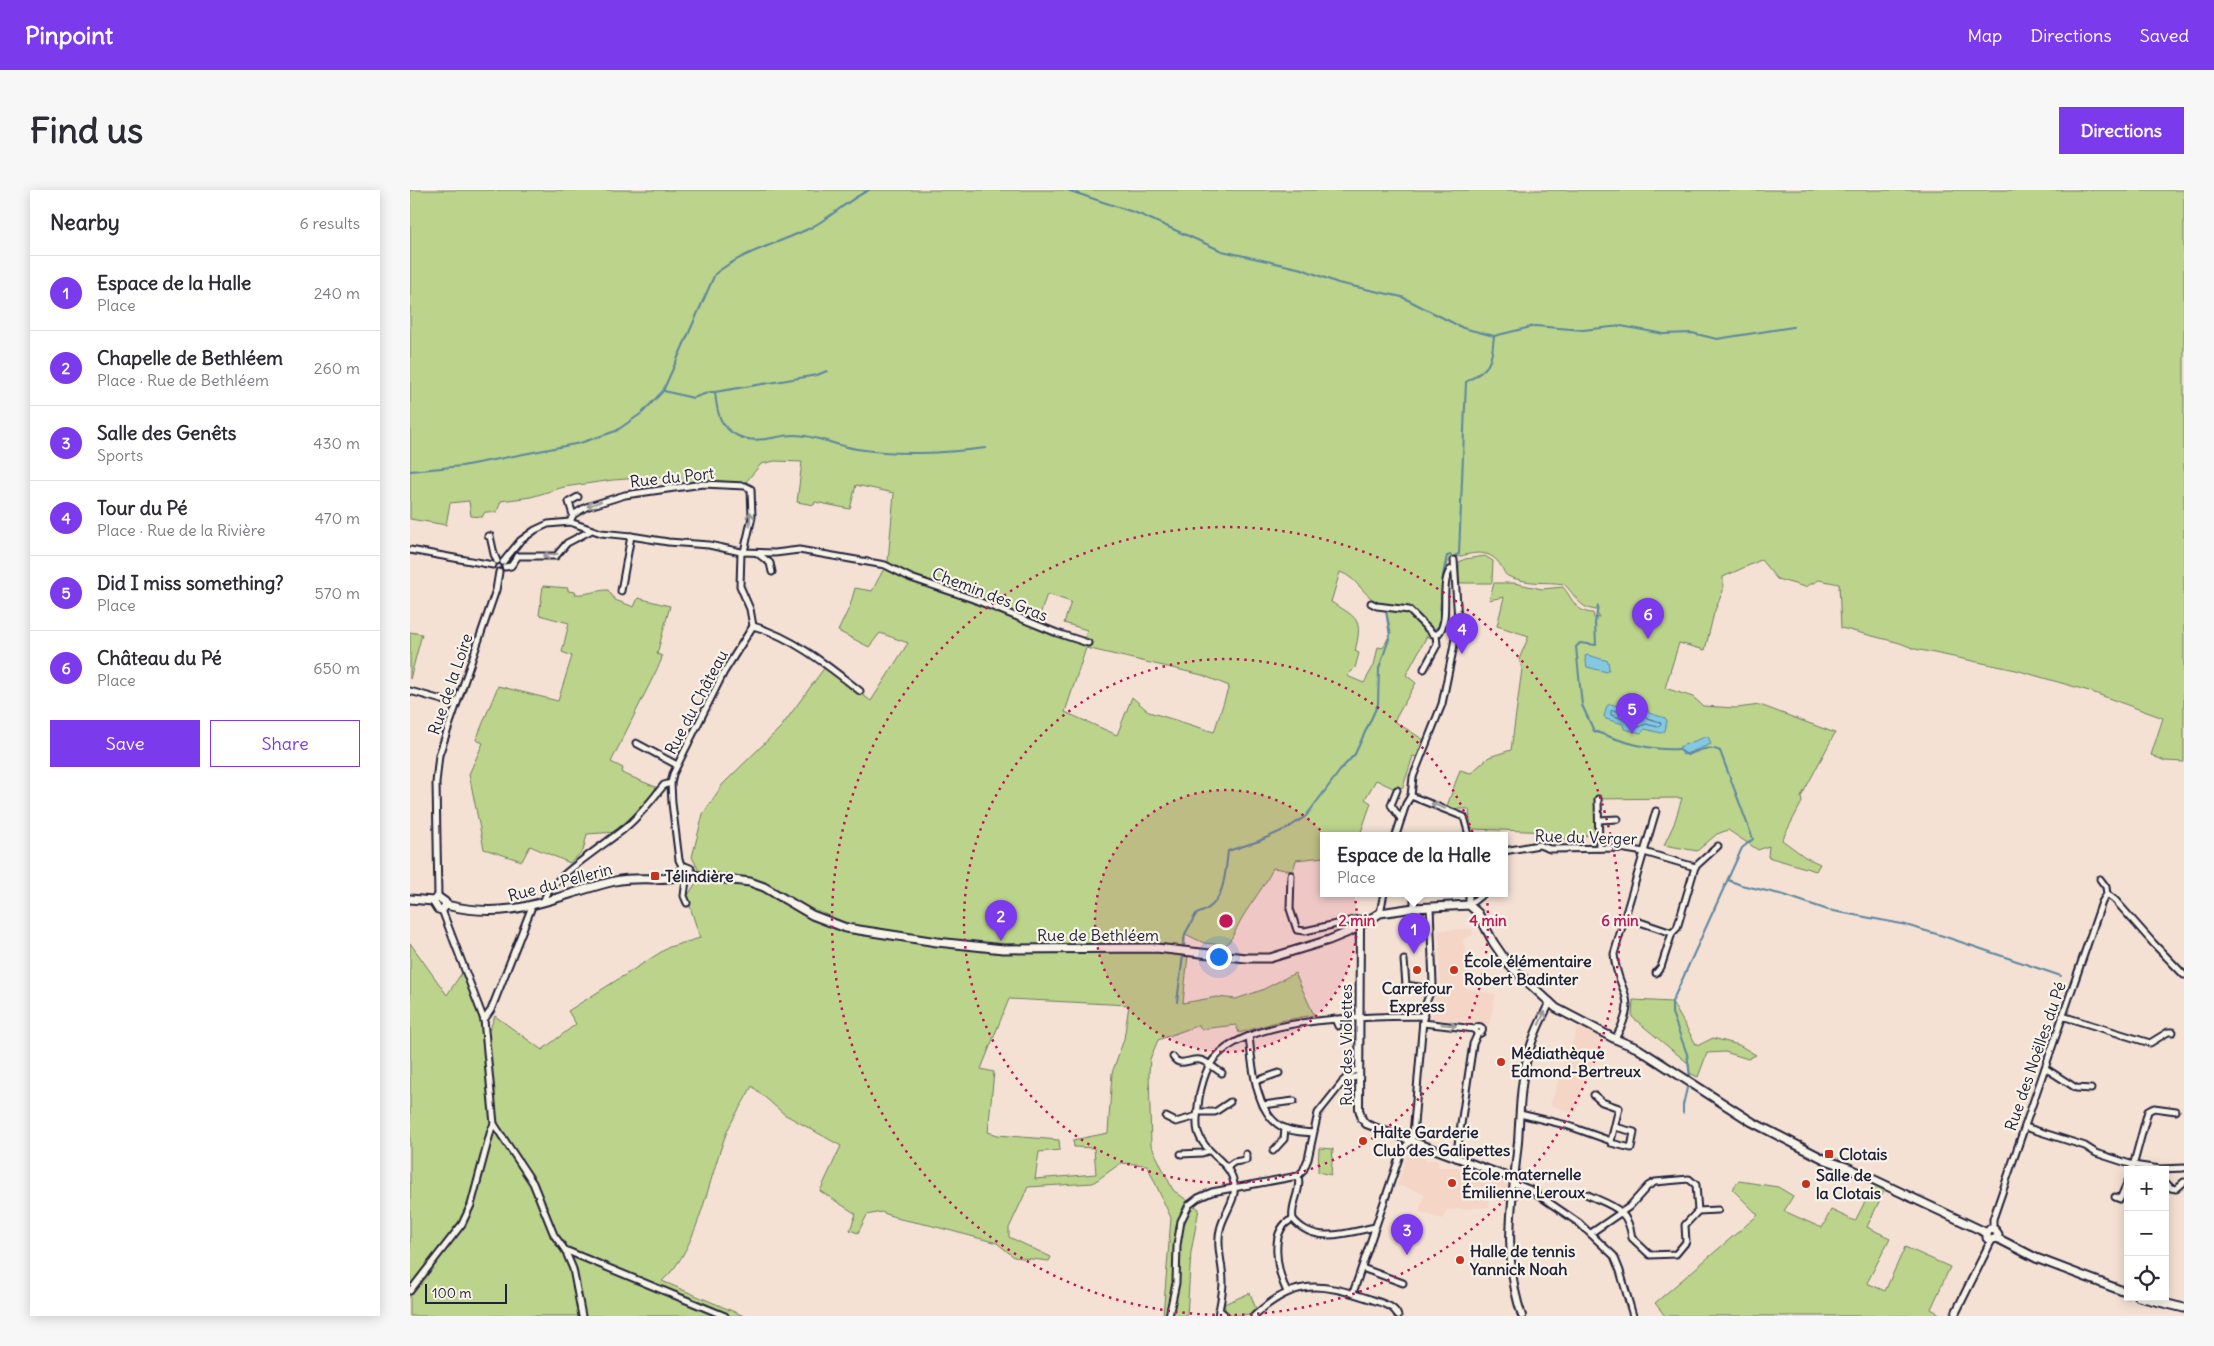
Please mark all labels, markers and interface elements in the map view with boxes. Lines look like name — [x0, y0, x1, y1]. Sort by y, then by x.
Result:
text: Pinpoint — [25, 20, 113, 50]
text: Map — [1967, 24, 2002, 47]
text: Directions — [2030, 24, 2112, 47]
text: Saved — [2140, 24, 2189, 47]
button: Directions — [2059, 107, 2184, 154]
text: Find us — [30, 108, 143, 152]
text: Nearby — [50, 209, 120, 236]
text: 6 results — [299, 213, 360, 233]
text: Espace de la Halle — [97, 271, 251, 295]
text: 1 — [63, 283, 69, 303]
text: 240 m — [314, 283, 360, 303]
text: Place — [97, 295, 136, 315]
text: Chapelle de Bethléem — [97, 346, 283, 370]
text: 2 — [62, 358, 70, 378]
text: 260 m — [314, 358, 360, 378]
text: Place · Rue de Bethléem — [97, 370, 269, 390]
text: Salle des Genêts — [97, 421, 236, 445]
text: 3 — [61, 433, 71, 453]
text: 430 m — [313, 433, 360, 453]
text: Sports — [97, 445, 143, 465]
street label: Rue du Port — [629, 463, 716, 491]
text: Tour du Pé — [97, 496, 187, 520]
one-way arrow — [587, 500, 602, 509]
text: 4 — [61, 508, 71, 528]
text: 470 m — [315, 508, 360, 528]
one-way arrow — [746, 512, 755, 528]
text: Place · Rue de la Rivière — [97, 520, 265, 540]
one-way arrow — [543, 550, 559, 560]
street label: Chemin des Gras — [929, 563, 1051, 625]
text: Did I miss something? — [97, 571, 284, 595]
text: 5 — [61, 583, 71, 603]
text: 570 m — [315, 583, 360, 603]
text: Place — [97, 595, 136, 615]
pin: 6 — [1632, 598, 1664, 639]
pin: 4 — [1446, 613, 1478, 654]
street label: Rue de la Loire — [423, 631, 477, 737]
text: Château du Pé — [97, 646, 222, 670]
street label: Rue du Château — [660, 646, 732, 758]
text: 6 — [61, 658, 71, 678]
text: 650 m — [313, 658, 360, 678]
text: Place — [97, 670, 136, 690]
pin: 5 — [1616, 693, 1648, 734]
button: Save — [50, 720, 200, 767]
button: Share — [210, 720, 360, 767]
one-way arrow — [1430, 801, 1446, 810]
street label: Rue du Verger — [1534, 825, 1638, 849]
popup — [1320, 832, 1508, 897]
text: Espace de la Halle — [1337, 843, 1491, 867]
street label: Rue du Pellerin — [506, 858, 614, 906]
place label: Télindière — [665, 866, 734, 886]
text: Place — [1337, 867, 1376, 887]
marker: Télindière — [649, 870, 661, 882]
pin: 2 — [985, 900, 1017, 941]
text: 2 min — [1339, 911, 1376, 930]
text: 4 min — [1469, 911, 1507, 930]
text: 6 min — [1601, 911, 1639, 930]
centre of rings — [1217, 912, 1235, 930]
pin: 1 — [1398, 913, 1430, 954]
street label: Rue de Bethléem — [1037, 925, 1159, 945]
your location — [1206, 944, 1232, 970]
place label: École élémentaire Robert Badinter — [1464, 951, 1592, 989]
marker: Carrefour Express — [1411, 964, 1423, 976]
marker: École élémentaire Robert Badinter — [1448, 964, 1460, 976]
place label: Carrefour Express — [1382, 978, 1453, 1017]
street label: Rue des Noëlles du Pé — [2000, 979, 2070, 1133]
street label: Rue des Violettes — [1336, 984, 1356, 1106]
one-way arrow — [1538, 1011, 1548, 1026]
one-way arrow — [1441, 1020, 1457, 1030]
place label: Médiathèque Edmond-Bertreux — [1511, 1043, 1641, 1081]
marker: Médiathèque Edmond-Bertreux — [1495, 1056, 1507, 1068]
place label: Halte Garderie Club des Galipettes — [1373, 1122, 1510, 1161]
marker: Halte Garderie Club des Galipettes — [1357, 1135, 1369, 1147]
place label: Clotais — [1839, 1144, 1887, 1164]
marker: Clotais — [1823, 1148, 1835, 1160]
place label: École maternelle Émilienne Leroux — [1462, 1164, 1585, 1202]
place label: Salle de la Clotais — [1816, 1165, 1881, 1203]
map controls — [2124, 1166, 2169, 1301]
button: + — [2124, 1166, 2169, 1211]
marker: École maternelle Émilienne Leroux — [1446, 1177, 1458, 1189]
marker: Salle de la Clotais — [1800, 1178, 1812, 1190]
button: − — [2124, 1211, 2169, 1256]
pin: 3 — [1391, 1214, 1423, 1255]
place label: Halle de tennis Yannick Noah — [1469, 1241, 1575, 1279]
marker: Halle de tennis Yannick Noah — [1454, 1254, 1466, 1266]
button: locate — [2124, 1256, 2169, 1301]
scale bar — [425, 1281, 508, 1304]
text: 100 m — [432, 1284, 472, 1302]

